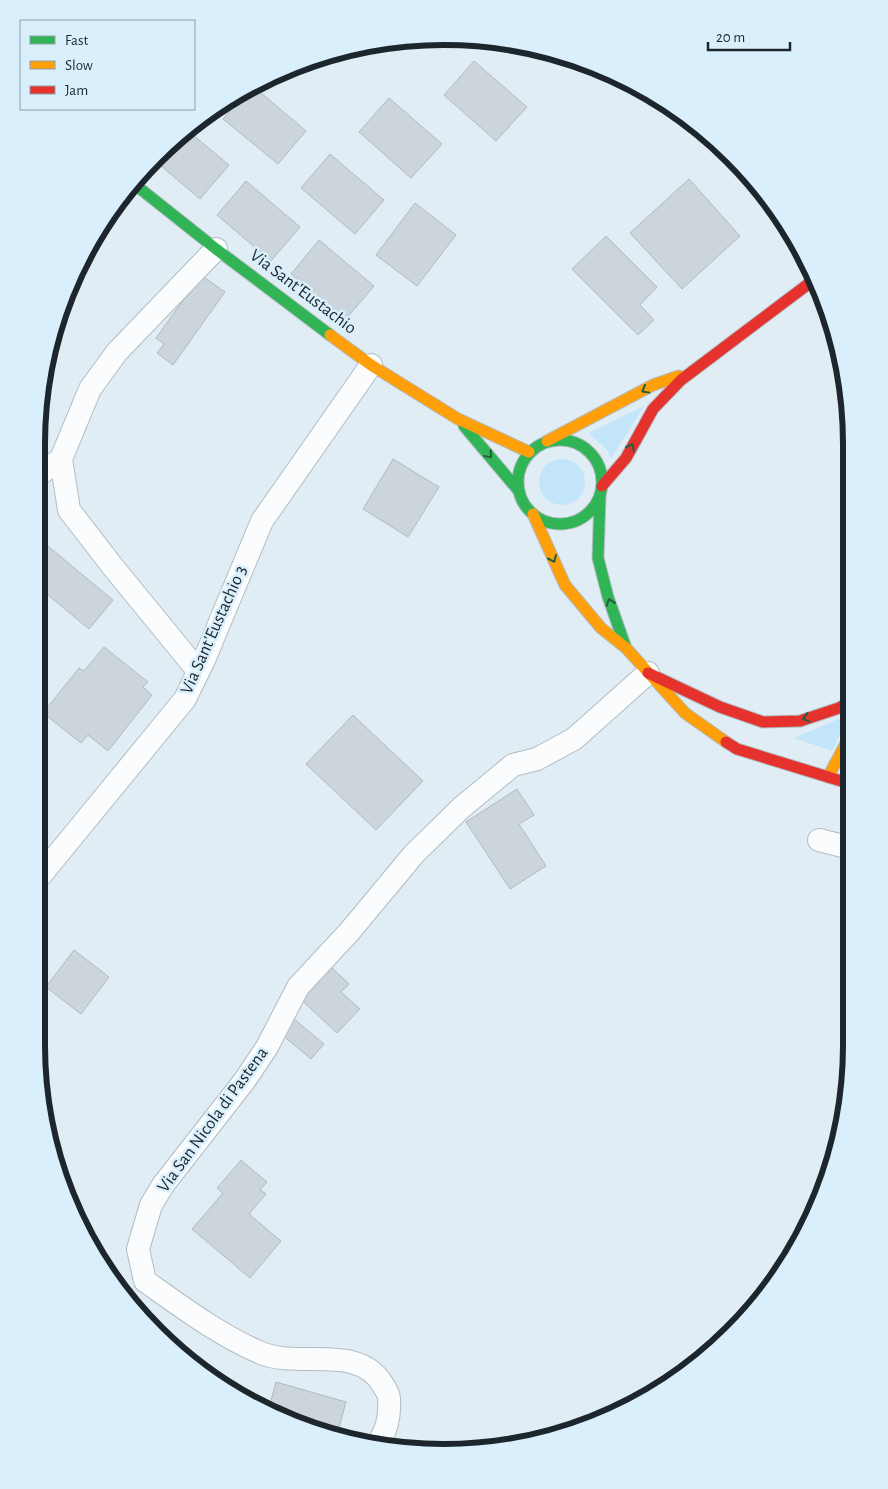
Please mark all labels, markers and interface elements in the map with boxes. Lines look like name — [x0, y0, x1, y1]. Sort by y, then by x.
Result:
legend — [20, 20, 195, 110]
scale bar — [708, 20, 790, 52]
text: 20 m — [716, 30, 745, 45]
text: Fast — [65, 33, 89, 48]
text: Slow — [65, 58, 93, 73]
text: Jam — [65, 83, 88, 98]
street label: Via Sant'Eustachio — [246, 246, 360, 338]
one-way arrow — [641, 383, 650, 393]
one-way arrow — [625, 443, 635, 452]
one-way arrow — [483, 450, 492, 459]
one-way arrow — [547, 554, 558, 563]
street label: Via Sant'Eustachio 3 — [178, 563, 250, 697]
one-way arrow — [606, 598, 616, 607]
one-way arrow — [802, 713, 810, 723]
street label: Via San Nicola di Pastena — [154, 1044, 272, 1196]

